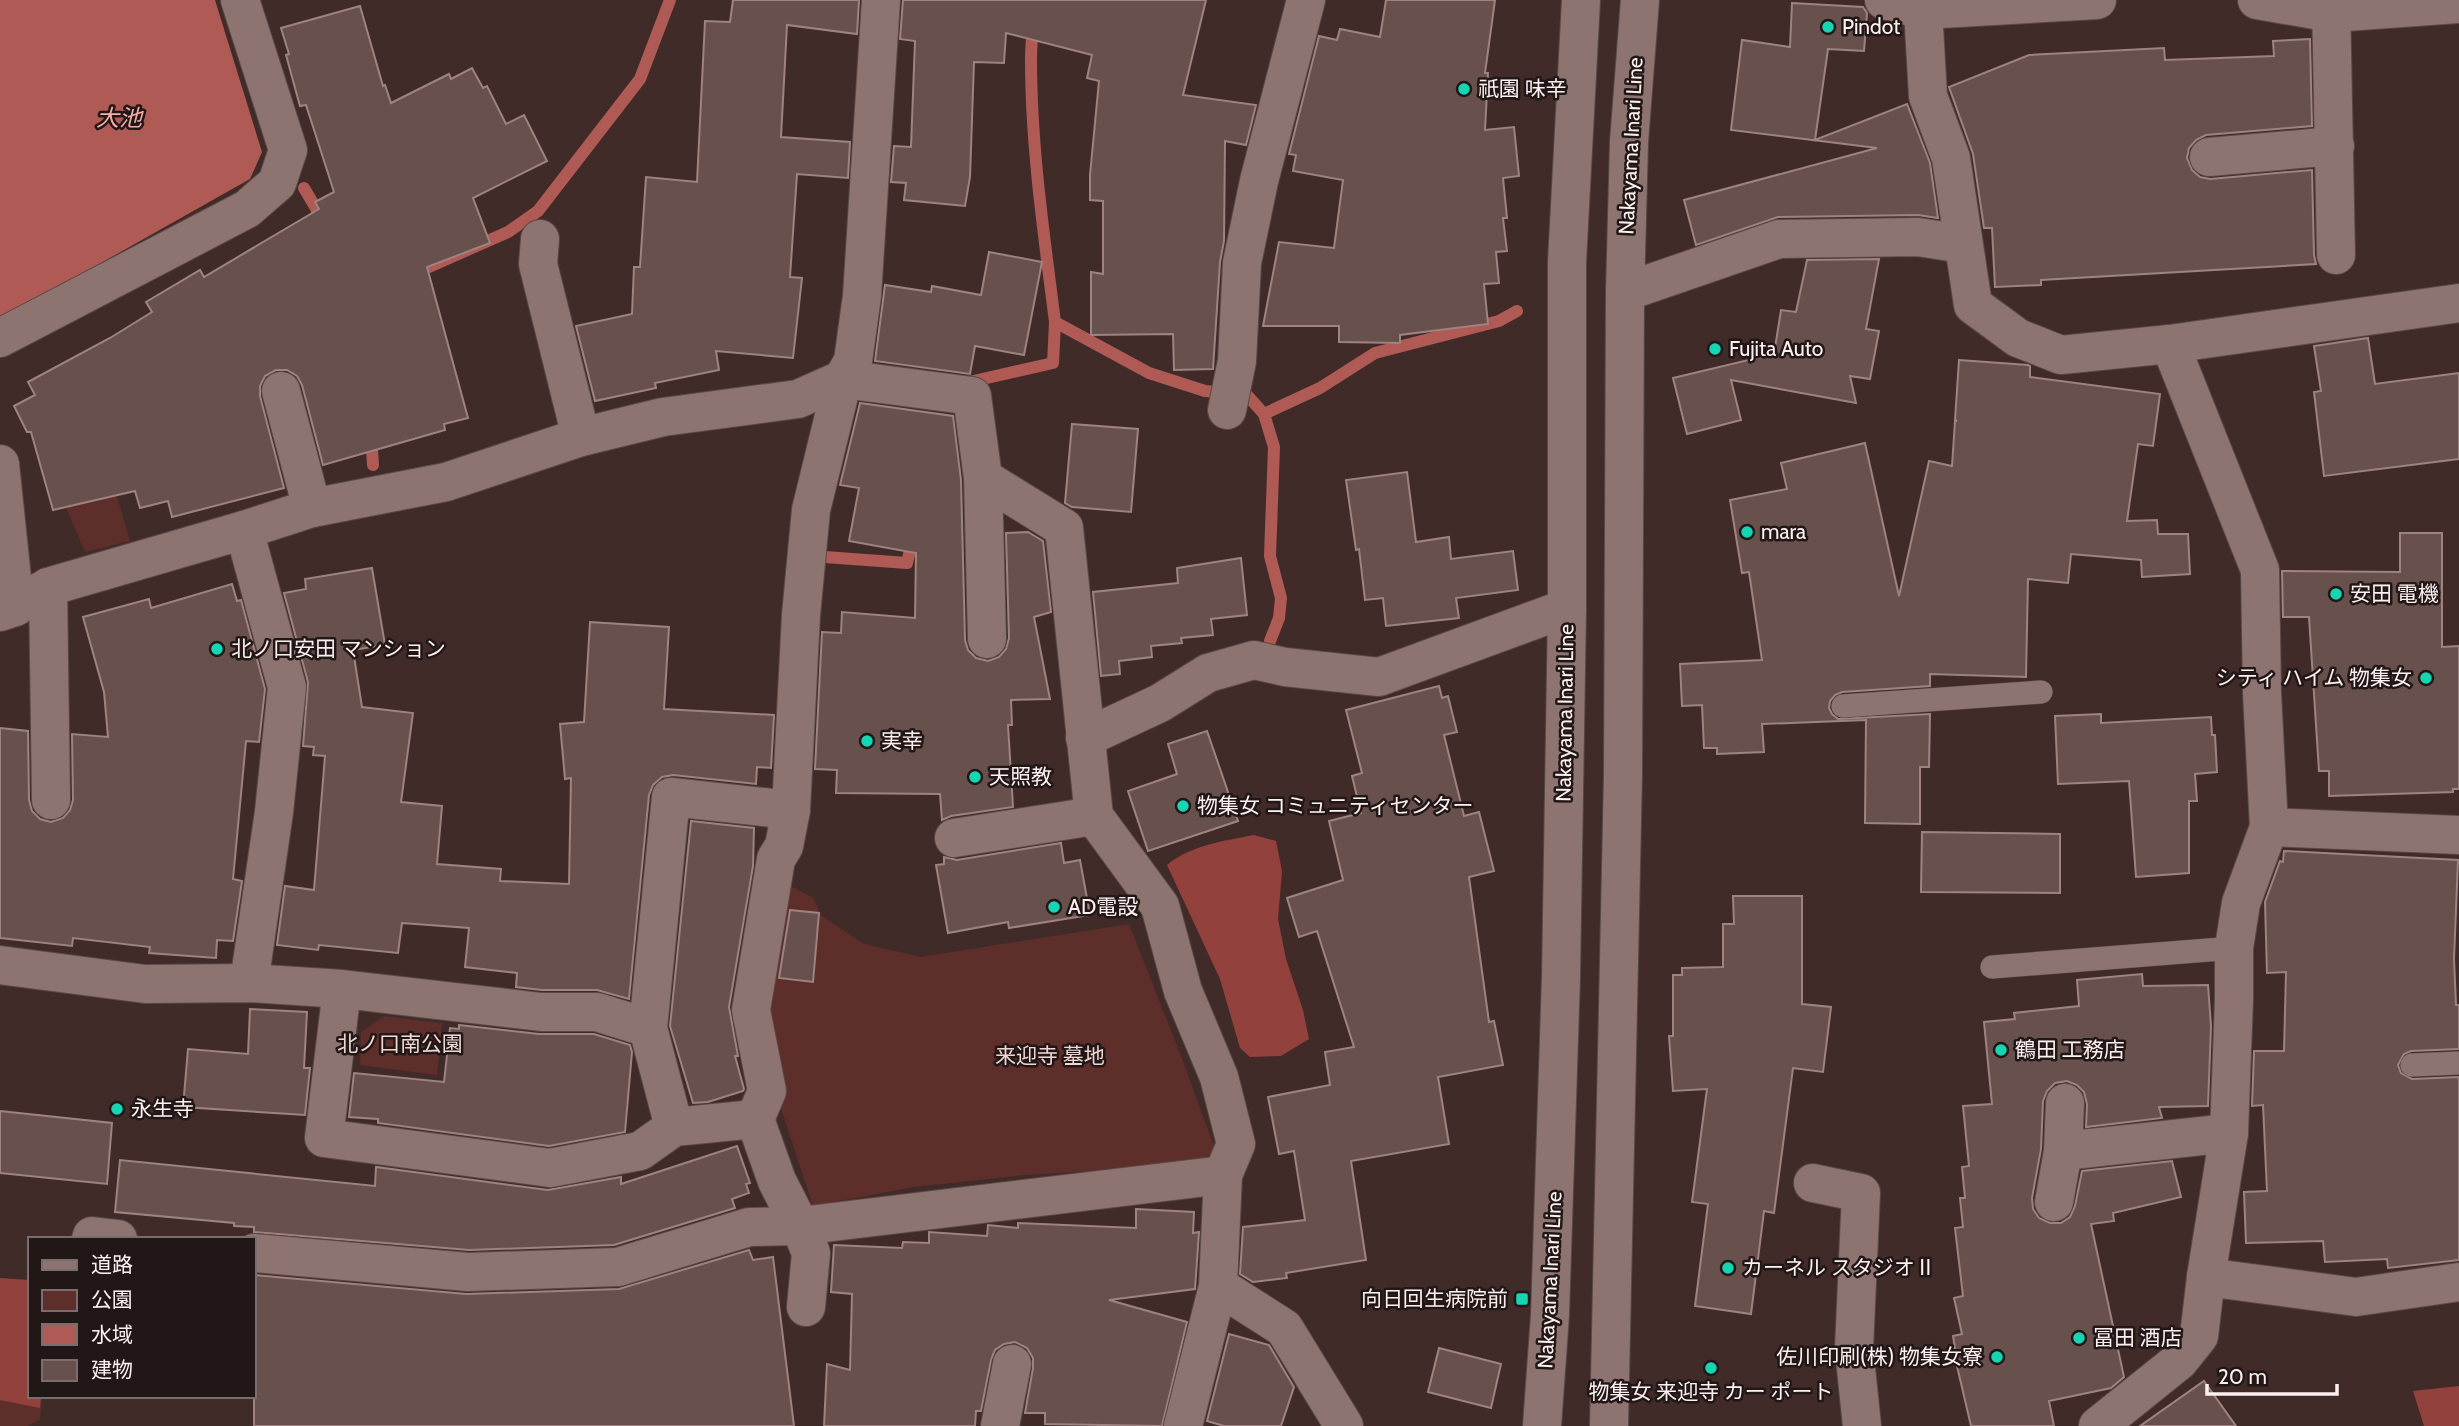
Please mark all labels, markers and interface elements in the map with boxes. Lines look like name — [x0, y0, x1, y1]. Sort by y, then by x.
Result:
place label: Pindot — [1842, 14, 1900, 39]
marker: Pindot — [1820, 19, 1836, 35]
street label: Nakayama Inari Line — [1613, 56, 1648, 235]
place label: 祇園 味辛 — [1478, 76, 1567, 101]
marker: 祇園 味辛 — [1456, 81, 1472, 97]
water label: 大池 — [96, 104, 144, 132]
place label: Fujita Auto — [1729, 336, 1823, 362]
marker: Fujita Auto — [1707, 341, 1723, 357]
place label: mara — [1761, 519, 1806, 544]
marker: mara — [1739, 524, 1755, 540]
place label: 安田 電機 — [2350, 581, 2439, 606]
marker: 安田 電機 — [2328, 586, 2344, 602]
street label: Nakayama Inari Line — [1550, 624, 1579, 802]
place label: 北ノ口安田 マンション — [231, 636, 446, 661]
marker: 北ノ口安田 マンション — [209, 641, 225, 657]
place label: シティ ハイム 物集女 — [2216, 665, 2412, 690]
marker: シティ ハイム 物集女 — [2418, 670, 2434, 686]
place label: 実幸 — [881, 728, 923, 753]
marker: 実幸 — [859, 733, 875, 749]
place label: 天照教 — [989, 764, 1052, 789]
marker: 天照教 — [967, 769, 983, 785]
place label: 物集女 コミュニティセンター — [1197, 793, 1473, 818]
marker: 物集女 コミュニティセンター — [1175, 798, 1191, 814]
place label: AD電設 — [1068, 894, 1138, 919]
marker: AD電設 — [1046, 899, 1062, 915]
park label: 北ノ口南公園 — [337, 1031, 463, 1056]
place label: 鶴田 工務店 — [2015, 1037, 2125, 1062]
marker: 鶴田 工務店 — [1993, 1042, 2009, 1058]
park label: 来迎寺 墓地 — [995, 1043, 1105, 1068]
place label: 永生寺 — [131, 1096, 194, 1121]
marker: 永生寺 — [109, 1101, 125, 1117]
street label: Nakayama Inari Line — [1532, 1190, 1567, 1369]
legend — [28, 1237, 256, 1398]
text: 道路 — [91, 1252, 133, 1277]
place label: カーネル スタジオⅡ — [1742, 1255, 1936, 1280]
marker: カーネル スタジオⅡ — [1720, 1260, 1736, 1276]
place label: 向日回生病院前 — [1361, 1286, 1508, 1311]
text: 公園 — [91, 1287, 133, 1312]
marker: 向日回生病院前 — [1514, 1291, 1530, 1307]
text: 水域 — [91, 1322, 133, 1347]
place label: 冨田 酒店 — [2093, 1325, 2182, 1350]
marker: 冨田 酒店 — [2071, 1330, 2087, 1346]
place label: 佐川印刷(株) 物集女寮 — [1776, 1344, 1983, 1369]
marker: 佐川印刷(株) 物集女寮 — [1989, 1349, 2005, 1365]
scale bar — [2207, 1352, 2336, 1396]
text: 建物 — [91, 1357, 133, 1382]
marker: 物集女 来迎寺 カー ポート — [1703, 1360, 1719, 1376]
text: 20 m — [2218, 1364, 2267, 1389]
place label: 物集女 来迎寺 カー ポート — [1588, 1379, 1834, 1404]

